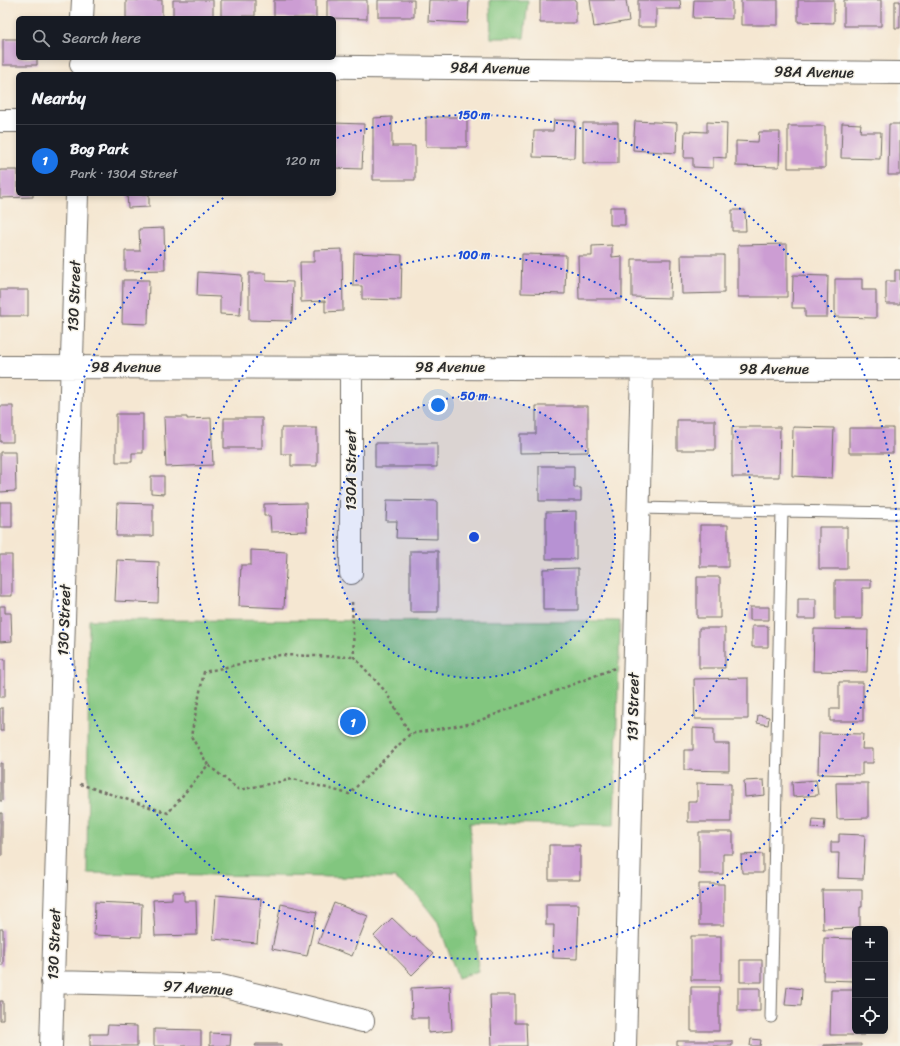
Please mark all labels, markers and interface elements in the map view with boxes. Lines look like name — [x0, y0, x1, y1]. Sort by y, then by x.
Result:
search box — [16, 16, 336, 60]
text: Search here — [62, 25, 141, 51]
icon: search — [30, 27, 52, 49]
street label: 98A Avenue — [450, 54, 530, 82]
street label: 98A Avenue — [774, 58, 854, 86]
text: Nearby — [32, 83, 86, 113]
text: 150 m — [458, 104, 491, 126]
text: Bog Park — [70, 136, 129, 162]
text: 1 — [42, 149, 48, 172]
text: 120 m — [285, 149, 320, 172]
text: Park · 130A Street — [70, 162, 178, 185]
text: 100 m — [458, 244, 491, 266]
street label: 130 Street — [60, 259, 88, 332]
street label: 98 Avenue — [91, 354, 161, 380]
street label: 98 Avenue — [415, 354, 485, 380]
street label: 98 Avenue — [739, 356, 809, 382]
text: 50 m — [460, 385, 488, 407]
your location — [428, 395, 448, 415]
street label: 130A Street — [338, 428, 364, 511]
centre of rings — [467, 530, 481, 544]
street label: 130 Street — [50, 583, 78, 656]
street label: 131 Street — [619, 672, 647, 742]
pin: 1 — [340, 707, 366, 737]
street label: 130 Street — [40, 907, 68, 980]
map controls — [852, 926, 888, 1034]
button: + — [852, 926, 888, 962]
button: − — [852, 962, 888, 998]
street label: 97 Avenue — [162, 973, 234, 1003]
button: locate — [852, 998, 888, 1034]

